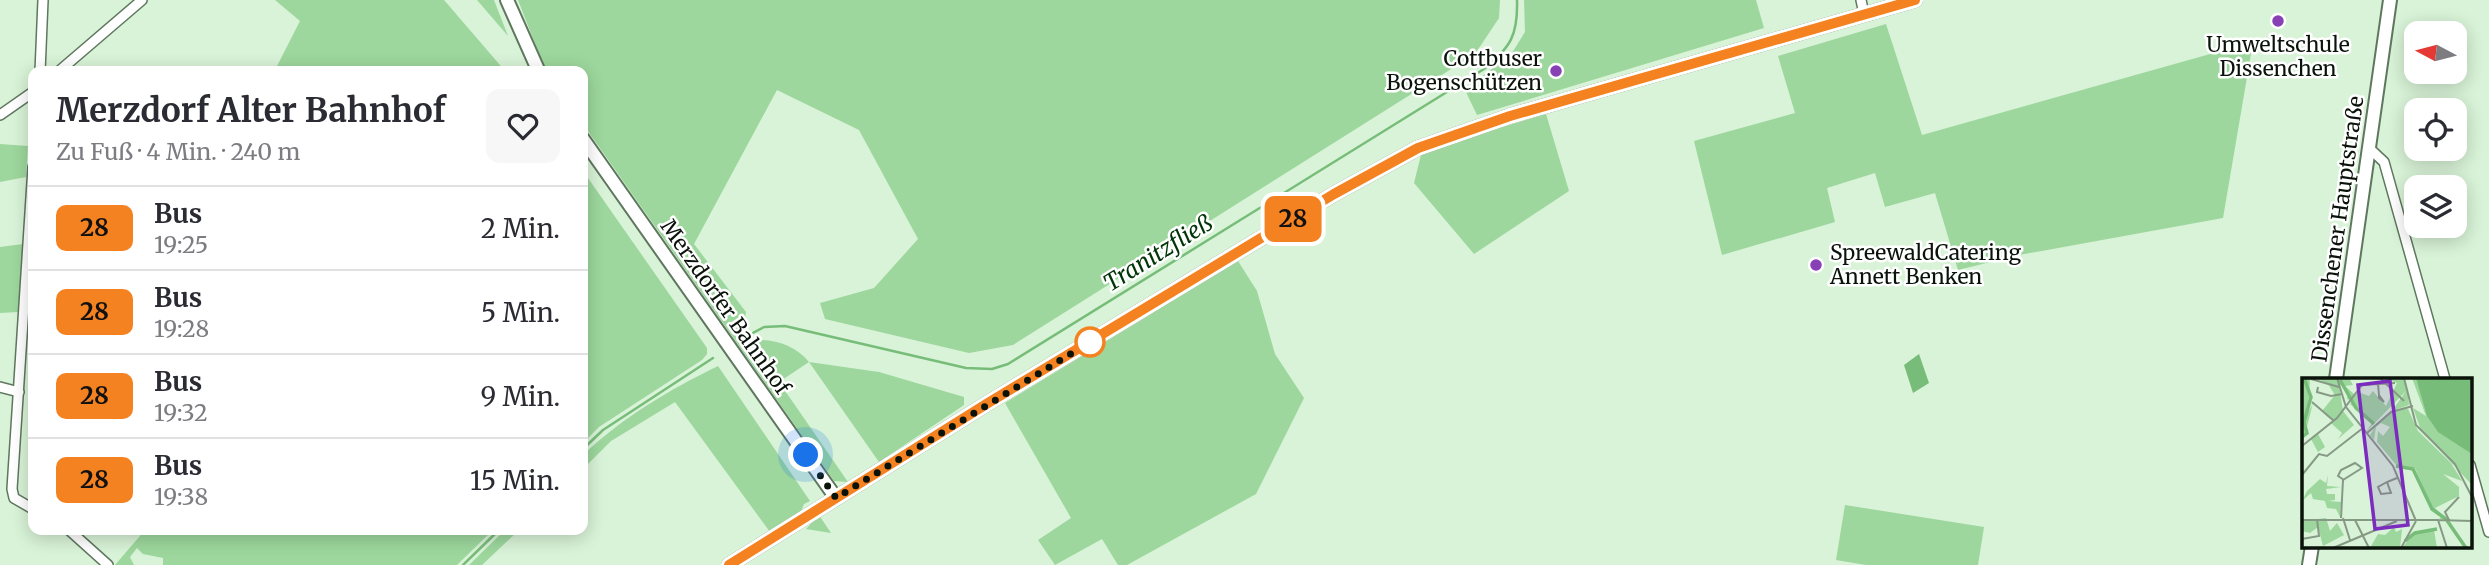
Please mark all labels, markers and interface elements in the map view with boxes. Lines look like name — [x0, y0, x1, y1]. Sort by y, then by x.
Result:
marker: Umweltschule Dissenchen — [2270, 13, 2286, 29]
north arrow — [2404, 21, 2468, 84]
map controls — [2404, 21, 2467, 238]
place label: Umweltschule Dissenchen — [2206, 31, 2350, 82]
place label: Cottbuser Bogenschützen — [1386, 45, 1542, 96]
marker: Cottbuser Bogenschützen — [1548, 63, 1564, 79]
button: heart — [486, 89, 560, 163]
text: Merzdorf Alter Bahnhof — [56, 90, 446, 131]
street label: Dissenchener Hauptstraße — [2305, 94, 2370, 364]
button: locate — [2404, 98, 2467, 161]
text: Zu Fuß · 4 Min. · 240 m — [56, 137, 300, 166]
button: layers — [2404, 175, 2467, 238]
line badge: 28 — [1262, 196, 1324, 242]
text: Bus — [154, 197, 202, 230]
text: 28 — [1279, 203, 1307, 234]
water label: Tranitzfließ — [1098, 208, 1217, 297]
text: 28 — [80, 212, 109, 243]
text: 2 Min. — [481, 212, 560, 245]
street label: Merzdorfer Bahnhof — [655, 214, 797, 400]
text: 19:25 — [154, 230, 208, 259]
place label: SpreewaldCatering Annett Benken — [1829, 239, 2021, 290]
marker: SpreewaldCatering Annett Benken — [1808, 257, 1824, 273]
text: Bus — [154, 281, 202, 314]
text: 28 — [80, 296, 109, 327]
text: 5 Min. — [481, 296, 560, 329]
text: 19:28 — [154, 314, 209, 343]
unlabelled marker — [1075, 327, 1105, 357]
text: Bus — [154, 365, 202, 398]
inset map — [2302, 378, 2472, 548]
text: 28 — [80, 380, 109, 411]
text: 9 Min. — [480, 380, 560, 413]
text: 19:32 — [154, 398, 208, 427]
your location — [788, 437, 823, 472]
text: Bus — [154, 449, 202, 482]
text: 28 — [80, 464, 109, 495]
text: 15 Min. — [470, 464, 560, 497]
text: 19:38 — [154, 482, 208, 511]

